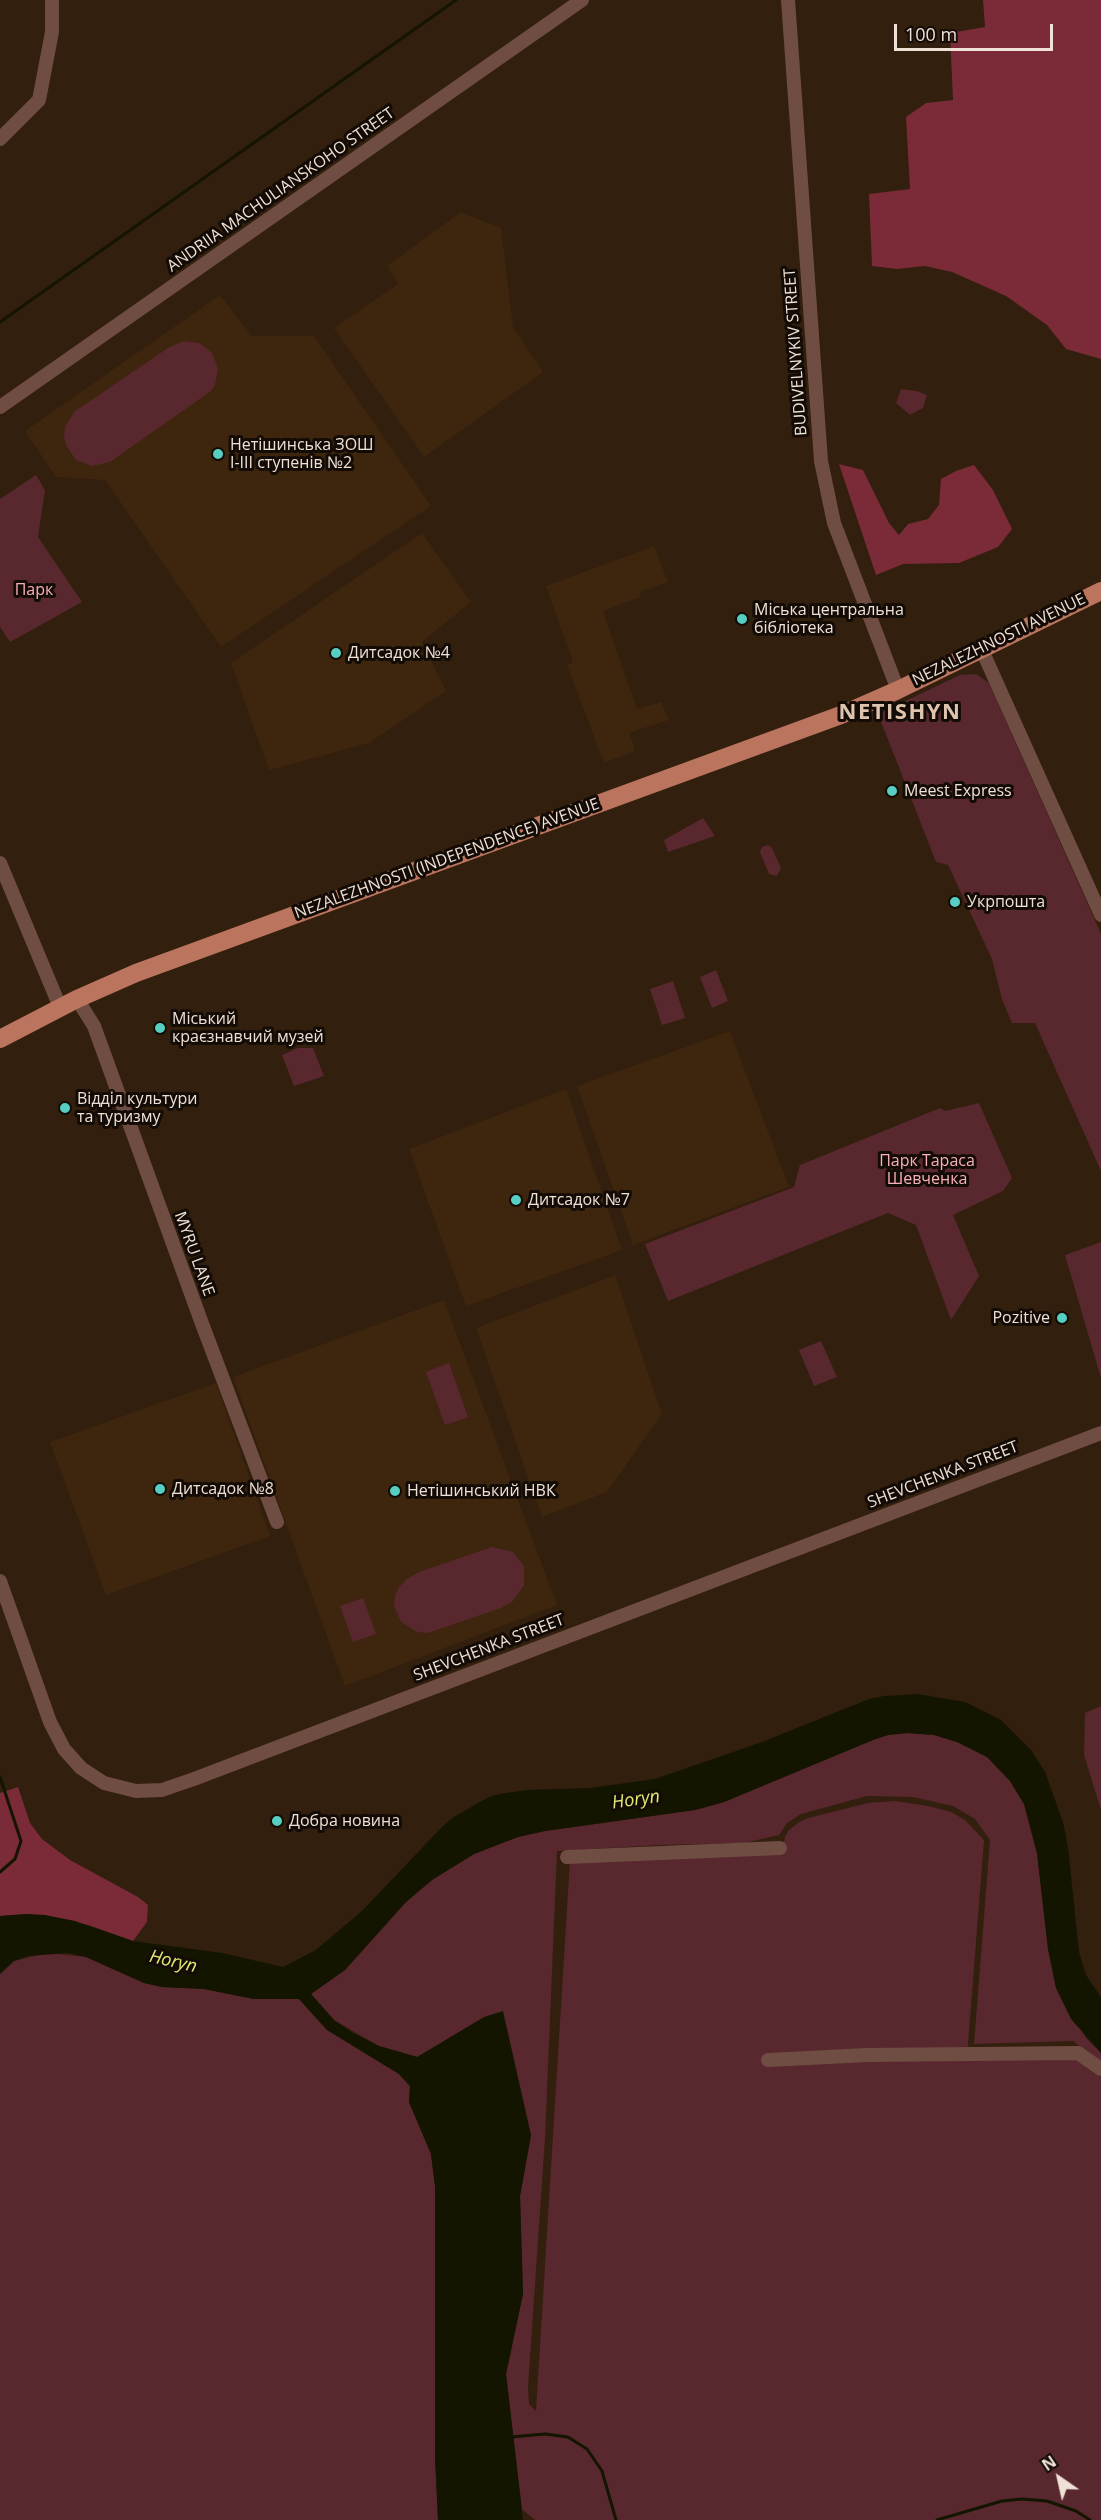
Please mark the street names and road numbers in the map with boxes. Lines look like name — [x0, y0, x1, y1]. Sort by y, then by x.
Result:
street label: ANDRIIA MACHULIANSKOHO STREET — [164, 104, 398, 276]
street label: BUDIVELNYKIV STREET — [781, 268, 811, 436]
street label: NEZALEZHNOSTI AVENUE — [909, 590, 1089, 690]
street label: NEZALEZHNOSTI (INDEPENDENCE) AVENUE — [292, 795, 602, 923]
street label: MYRU LANE — [170, 1209, 218, 1299]
street label: SHEVCHENKA STREET — [865, 1437, 1021, 1513]
street label: SHEVCHENKA STREET — [411, 1610, 567, 1686]

